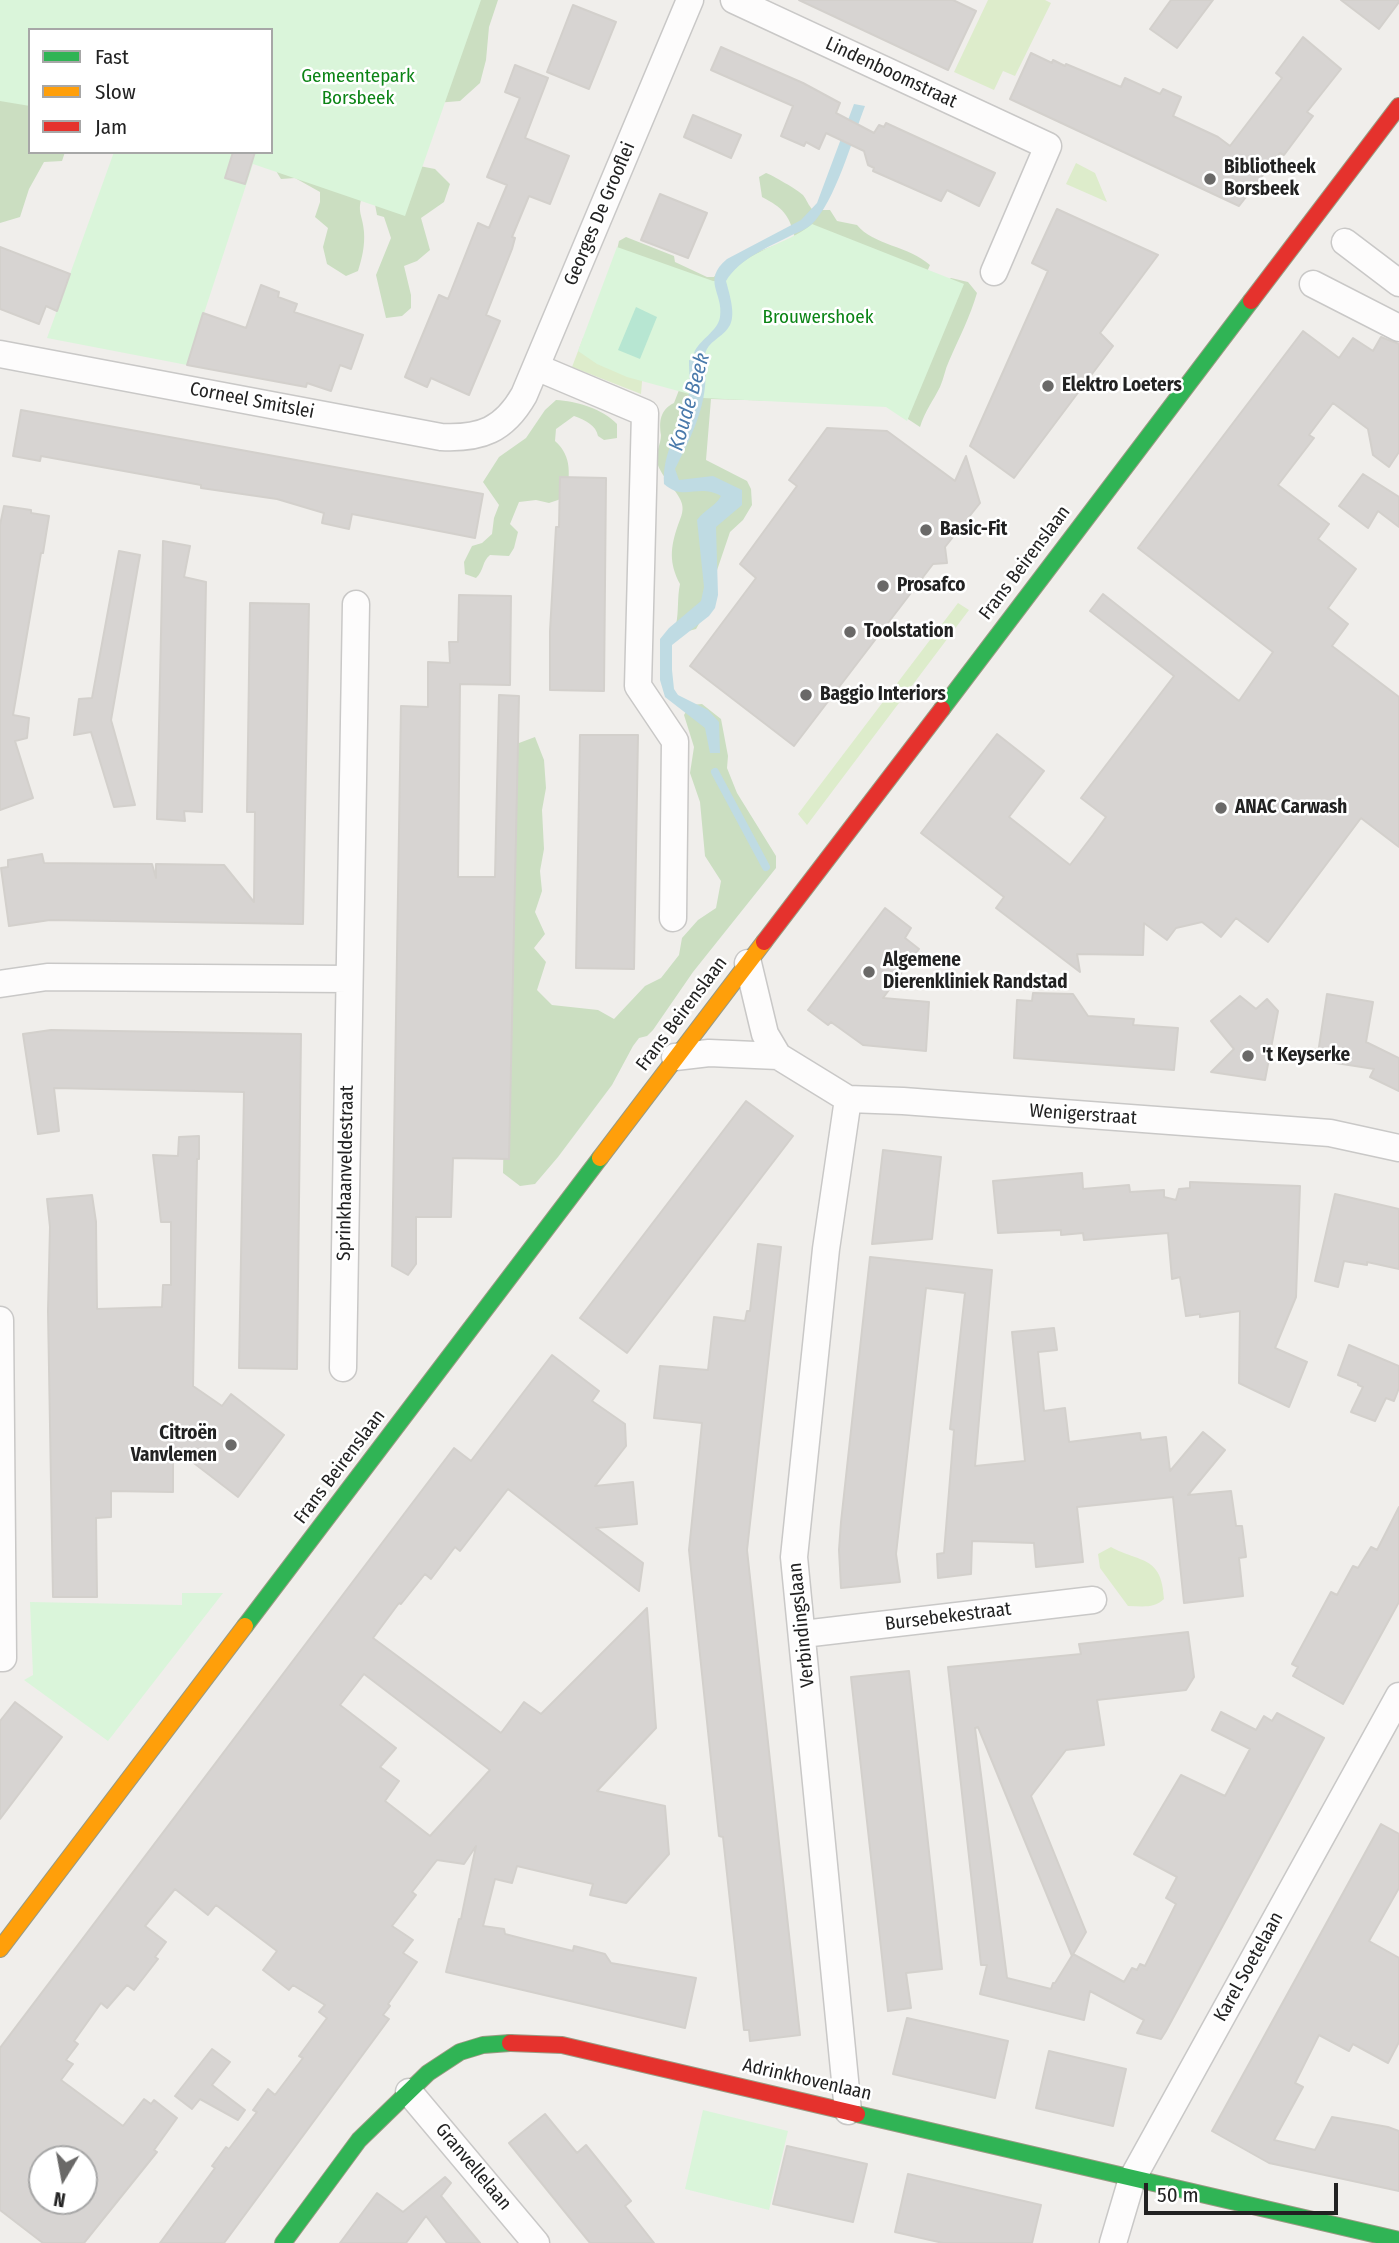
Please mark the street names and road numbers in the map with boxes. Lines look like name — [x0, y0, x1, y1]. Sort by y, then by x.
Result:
street label: Lindenboomstraat — [822, 33, 960, 113]
street label: Georges De Grooflei — [560, 139, 640, 289]
street label: Corneel Smitslei — [188, 378, 316, 424]
street label: Frans Beirenslaan — [975, 501, 1075, 625]
street label: Frans Beirenslaan — [632, 952, 732, 1076]
street label: Sprinkhaanveldestraat — [333, 1085, 359, 1261]
street label: Wenigerstraat — [1028, 1100, 1138, 1130]
street label: Frans Beirenslaan — [290, 1405, 390, 1529]
street label: Verbindingslaan — [784, 1561, 820, 1689]
street label: Bursebekestraat — [884, 1598, 1012, 1636]
street label: Karel Soetelaan — [1210, 1908, 1288, 2026]
street label: Adrinkhovenlaan — [740, 2054, 874, 2106]
street label: Granvellelaan — [430, 2119, 516, 2215]

